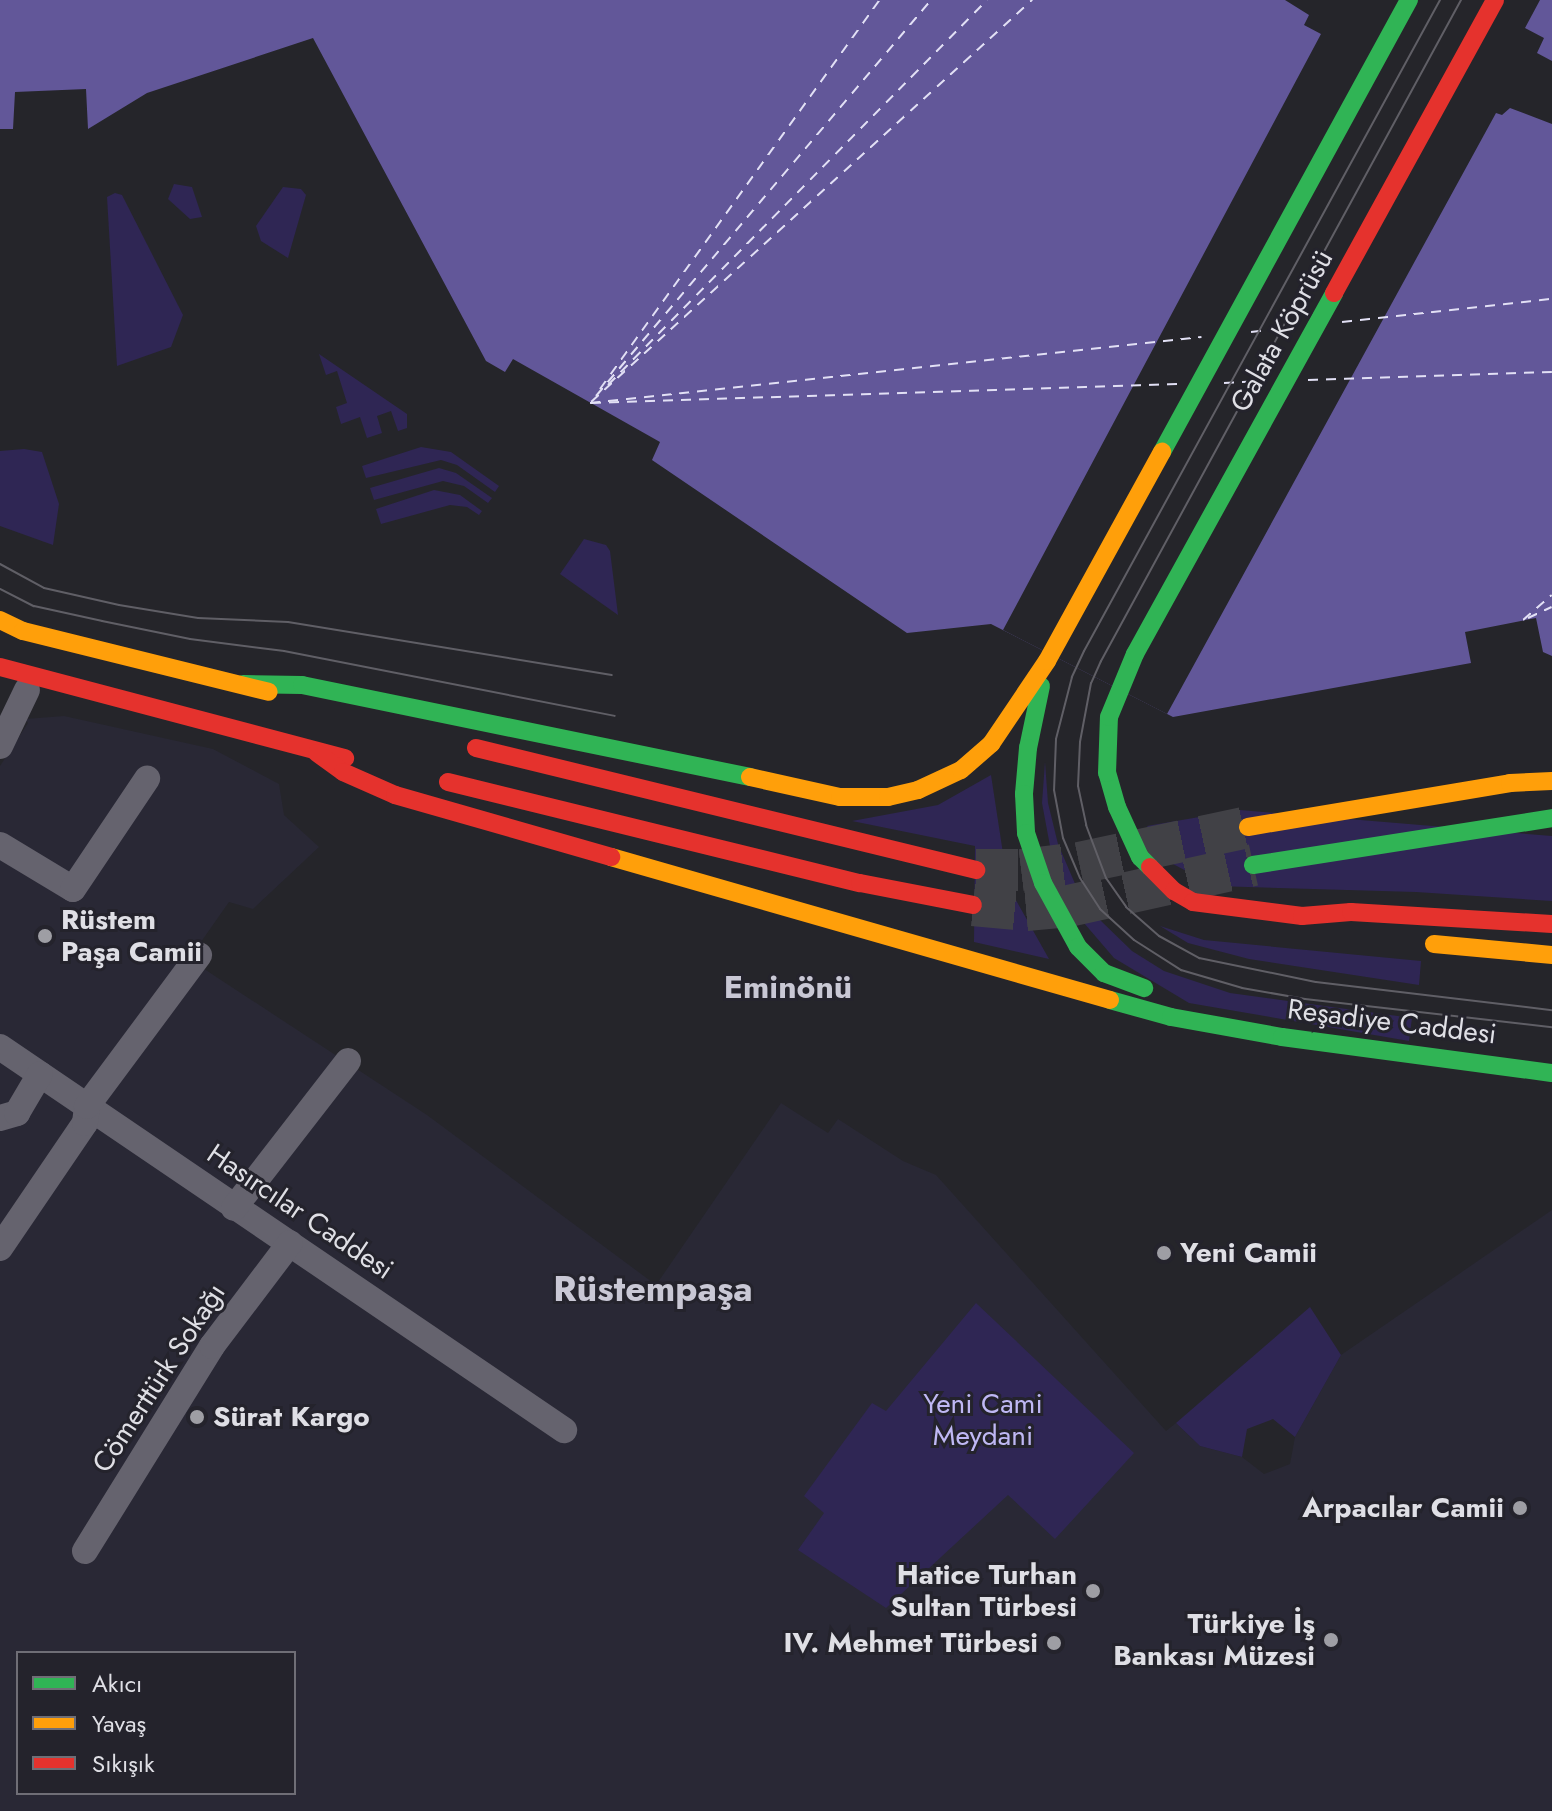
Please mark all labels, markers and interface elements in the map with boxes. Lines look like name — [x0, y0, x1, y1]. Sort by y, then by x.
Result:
street label: Galata Köprüsü — [1224, 244, 1340, 418]
place label: Rüstem Paşa Camii — [61, 903, 202, 969]
marker: Rüstem Paşa Camii — [36, 927, 54, 945]
district label: Eminönü — [724, 968, 852, 1006]
street label: Reşadiye Caddesi — [1286, 993, 1498, 1051]
street label: Hasırcılar Caddesi — [201, 1137, 399, 1287]
place label: Yeni Camii — [1180, 1236, 1317, 1270]
marker: Yeni Camii — [1155, 1244, 1173, 1262]
district label: Rüstempaşa — [553, 1267, 753, 1311]
street label: Cömerttürk Sokağı — [85, 1277, 233, 1479]
park label: Yeni Cami Meydani — [923, 1387, 1043, 1453]
place label: Sürat Kargo — [213, 1400, 370, 1434]
marker: Sürat Kargo — [188, 1408, 206, 1426]
place label: Arpacılar Camii — [1302, 1491, 1504, 1525]
marker: Arpacılar Camii — [1511, 1499, 1529, 1517]
place label: Hatice Turhan Sultan Türbesi — [890, 1558, 1077, 1624]
marker: Hatice Turhan Sultan Türbesi — [1084, 1582, 1102, 1600]
place label: Türkiye İş Bankası Müzesi — [1113, 1607, 1315, 1673]
place label: IV. Mehmet Türbesi — [783, 1626, 1038, 1660]
marker: Türkiye İş Bankası Müzesi — [1322, 1631, 1340, 1649]
marker: IV. Mehmet Türbesi — [1045, 1634, 1063, 1652]
legend — [16, 1651, 296, 1795]
text: Akıcı — [92, 1666, 142, 1701]
text: Yavaş — [92, 1706, 146, 1741]
text: Sıkışık — [92, 1746, 155, 1781]

